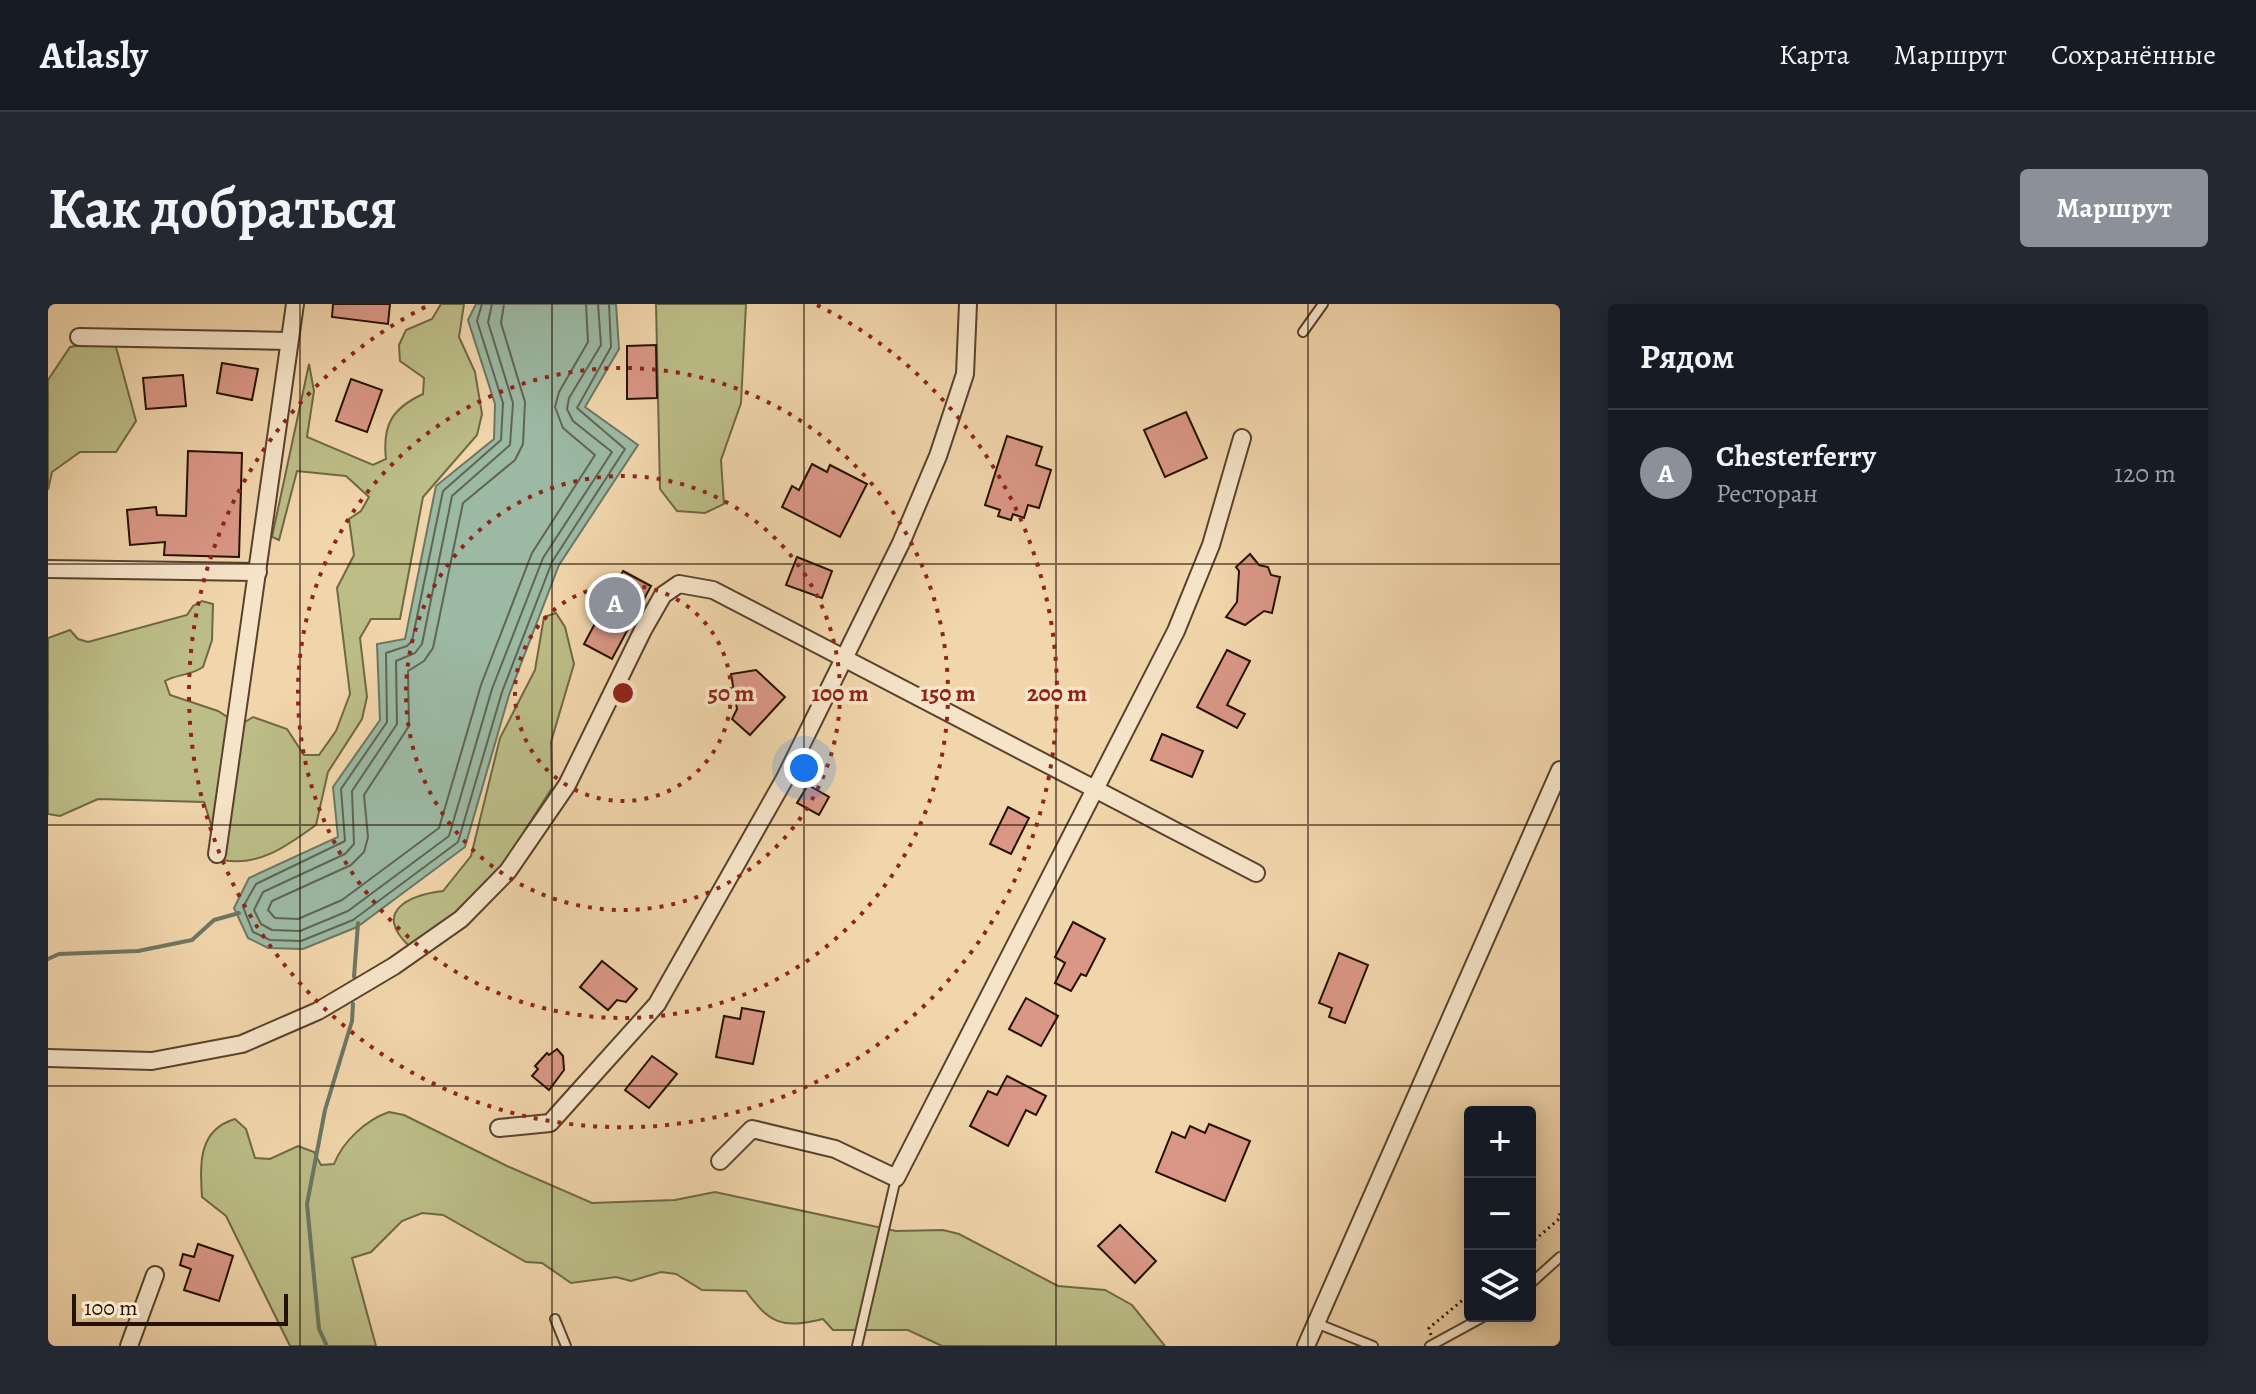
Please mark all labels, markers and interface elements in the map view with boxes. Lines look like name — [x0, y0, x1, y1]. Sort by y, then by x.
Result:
text: Atlasly — [40, 29, 148, 81]
text: Карта — [1779, 36, 1850, 74]
text: Маршрут — [1894, 36, 2007, 74]
text: Сохранённые — [2051, 36, 2216, 74]
button: Маршрут — [2020, 169, 2208, 247]
text: Как добраться — [48, 170, 397, 246]
text: Рядом — [1640, 333, 1734, 380]
text: Chesterferry — [1716, 436, 1876, 476]
text: A — [1658, 456, 1674, 491]
text: 120 m — [2114, 456, 2176, 491]
text: Ресторан — [1716, 476, 1818, 511]
pin: A — [589, 573, 641, 633]
text: 50 m — [708, 677, 754, 709]
text: 100 m — [811, 677, 869, 709]
text: 150 m — [920, 677, 976, 709]
text: 200 m — [1027, 677, 1087, 709]
centre of rings — [609, 679, 637, 707]
your location — [784, 748, 824, 788]
map controls — [1464, 1106, 1536, 1322]
button: + — [1464, 1106, 1536, 1178]
button: − — [1464, 1178, 1536, 1250]
button: layers — [1464, 1250, 1536, 1322]
scale bar — [72, 1290, 288, 1326]
text: 100 m — [84, 1293, 138, 1323]

